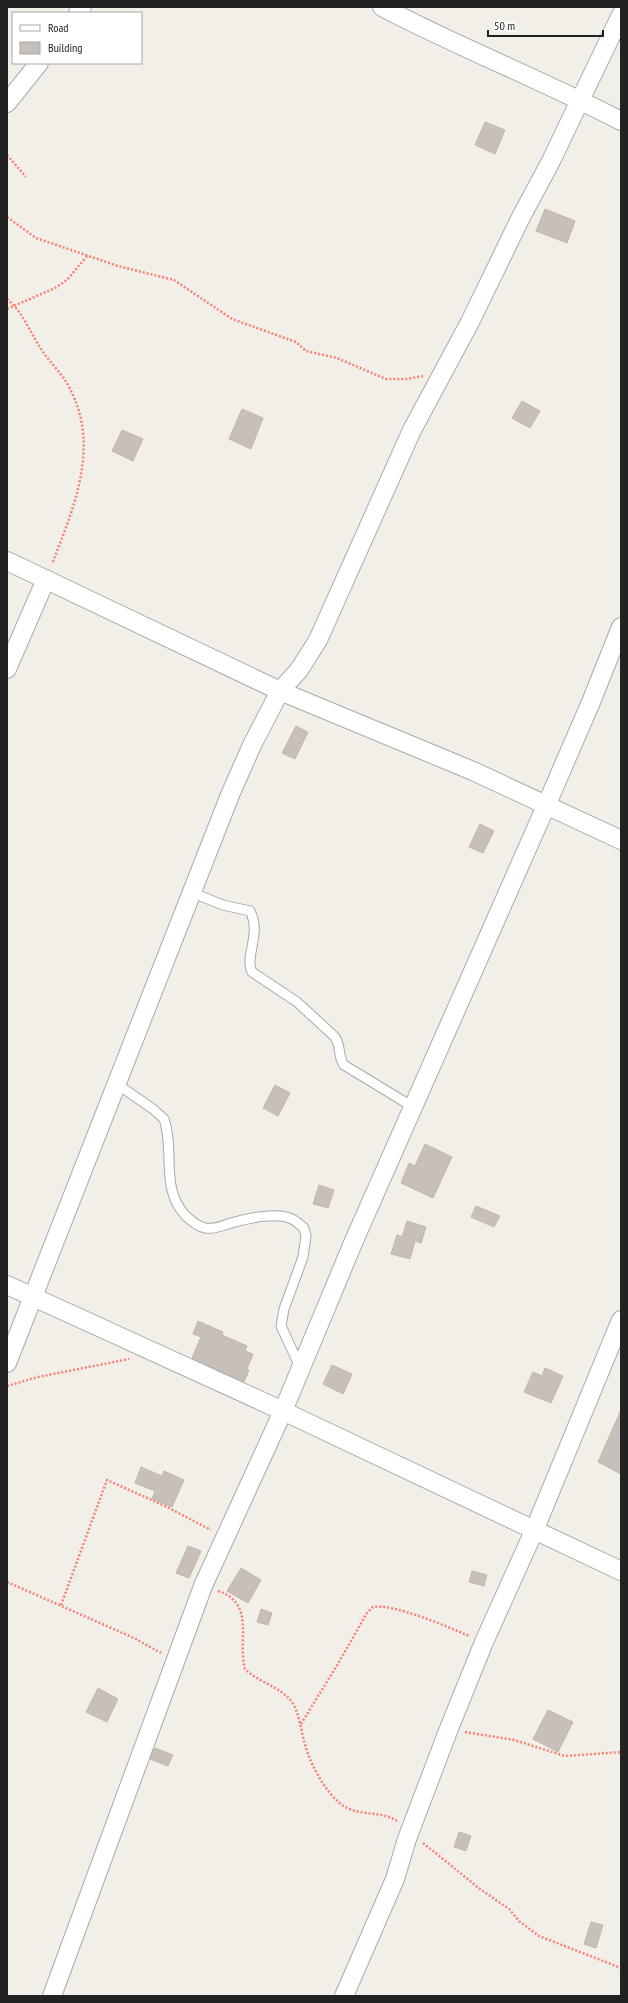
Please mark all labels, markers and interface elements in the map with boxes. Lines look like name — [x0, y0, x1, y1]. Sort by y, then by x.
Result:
legend — [12, 12, 142, 64]
scale bar — [488, 12, 603, 38]
text: 50 m — [494, 18, 515, 33]
text: Road — [48, 20, 68, 35]
text: Building — [48, 40, 83, 55]

